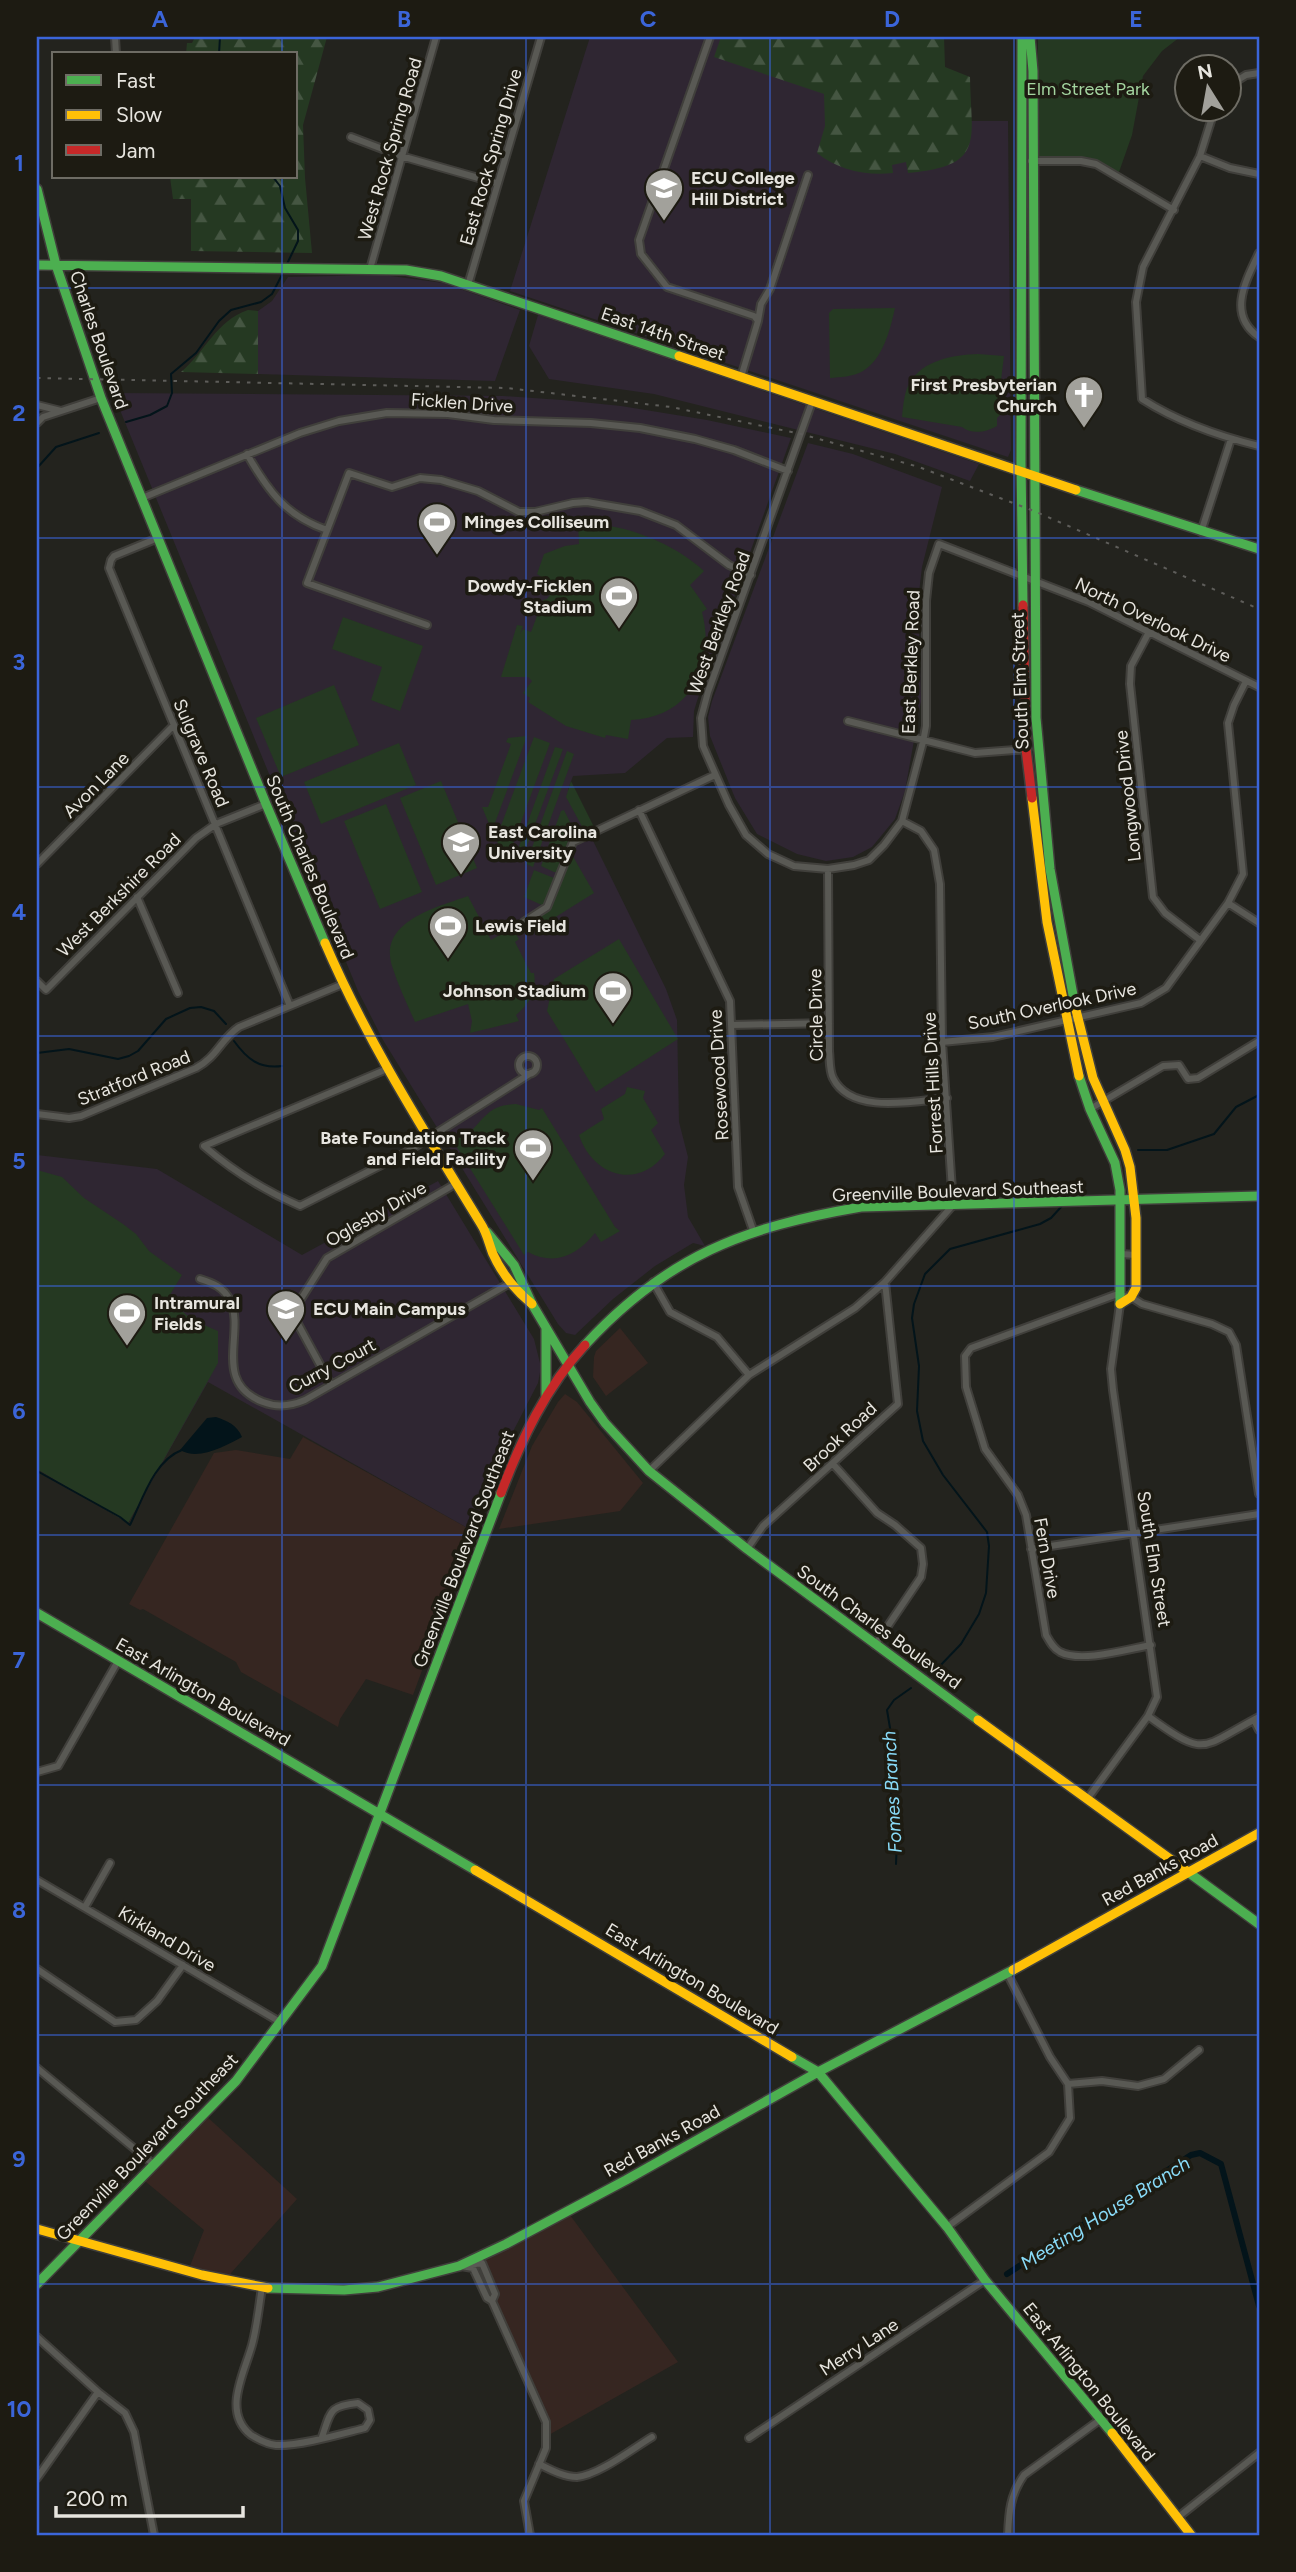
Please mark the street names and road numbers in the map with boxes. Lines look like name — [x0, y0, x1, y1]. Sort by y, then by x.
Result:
street label: West Rock Spring Road — [353, 55, 427, 243]
street label: East Rock Spring Drive — [455, 66, 527, 248]
street label: Charles Boulevard — [65, 268, 133, 412]
street label: East 14th Street — [598, 302, 728, 366]
street label: Ficklen Drive — [410, 388, 514, 418]
street label: West Berkley Road — [683, 548, 755, 698]
street label: North Overlook Drive — [1072, 573, 1235, 667]
street label: East Berkley Road — [897, 590, 925, 734]
street label: South Elm Street — [1007, 612, 1033, 750]
street label: Sulgrave Road — [168, 695, 234, 811]
street label: Longwood Drive — [1110, 729, 1146, 863]
street label: Avon Lane — [58, 747, 134, 823]
street label: South Charles Boulevard — [261, 772, 359, 962]
street label: West Berkshire Road — [53, 829, 185, 961]
street label: Circle Drive — [804, 968, 828, 1062]
street label: South Overlook Drive — [966, 977, 1138, 1035]
street label: Rosewood Drive — [705, 1009, 733, 1141]
street label: Forrest Hills Drive — [918, 1011, 948, 1154]
street label: Stratford Road — [74, 1045, 194, 1111]
street label: Oglesby Drive — [322, 1176, 430, 1252]
street label: Greenville Boulevard Southeast — [832, 1176, 1085, 1206]
street label: Curry Court — [285, 1334, 379, 1398]
street label: Brook Road — [799, 1397, 881, 1477]
street label: Greenville Boulevard Southeast — [409, 1427, 520, 1671]
street label: South Elm Street — [1132, 1489, 1176, 1629]
street label: Fern Drive — [1029, 1516, 1065, 1600]
street label: South Charles Boulevard — [793, 1560, 965, 1694]
street label: East Arlington Boulevard — [112, 1633, 294, 1751]
street label: Red Banks Road — [1098, 1829, 1222, 1911]
street label: Kirkland Drive — [114, 1901, 220, 1977]
street label: East Arlington Boulevard — [601, 1919, 783, 2039]
street label: Greenville Boulevard Southeast — [52, 2049, 243, 2245]
street label: Red Banks Road — [600, 2100, 724, 2182]
street label: East Arlington Boulevard — [1018, 2298, 1160, 2466]
street label: Merry Lane — [815, 2313, 903, 2381]

